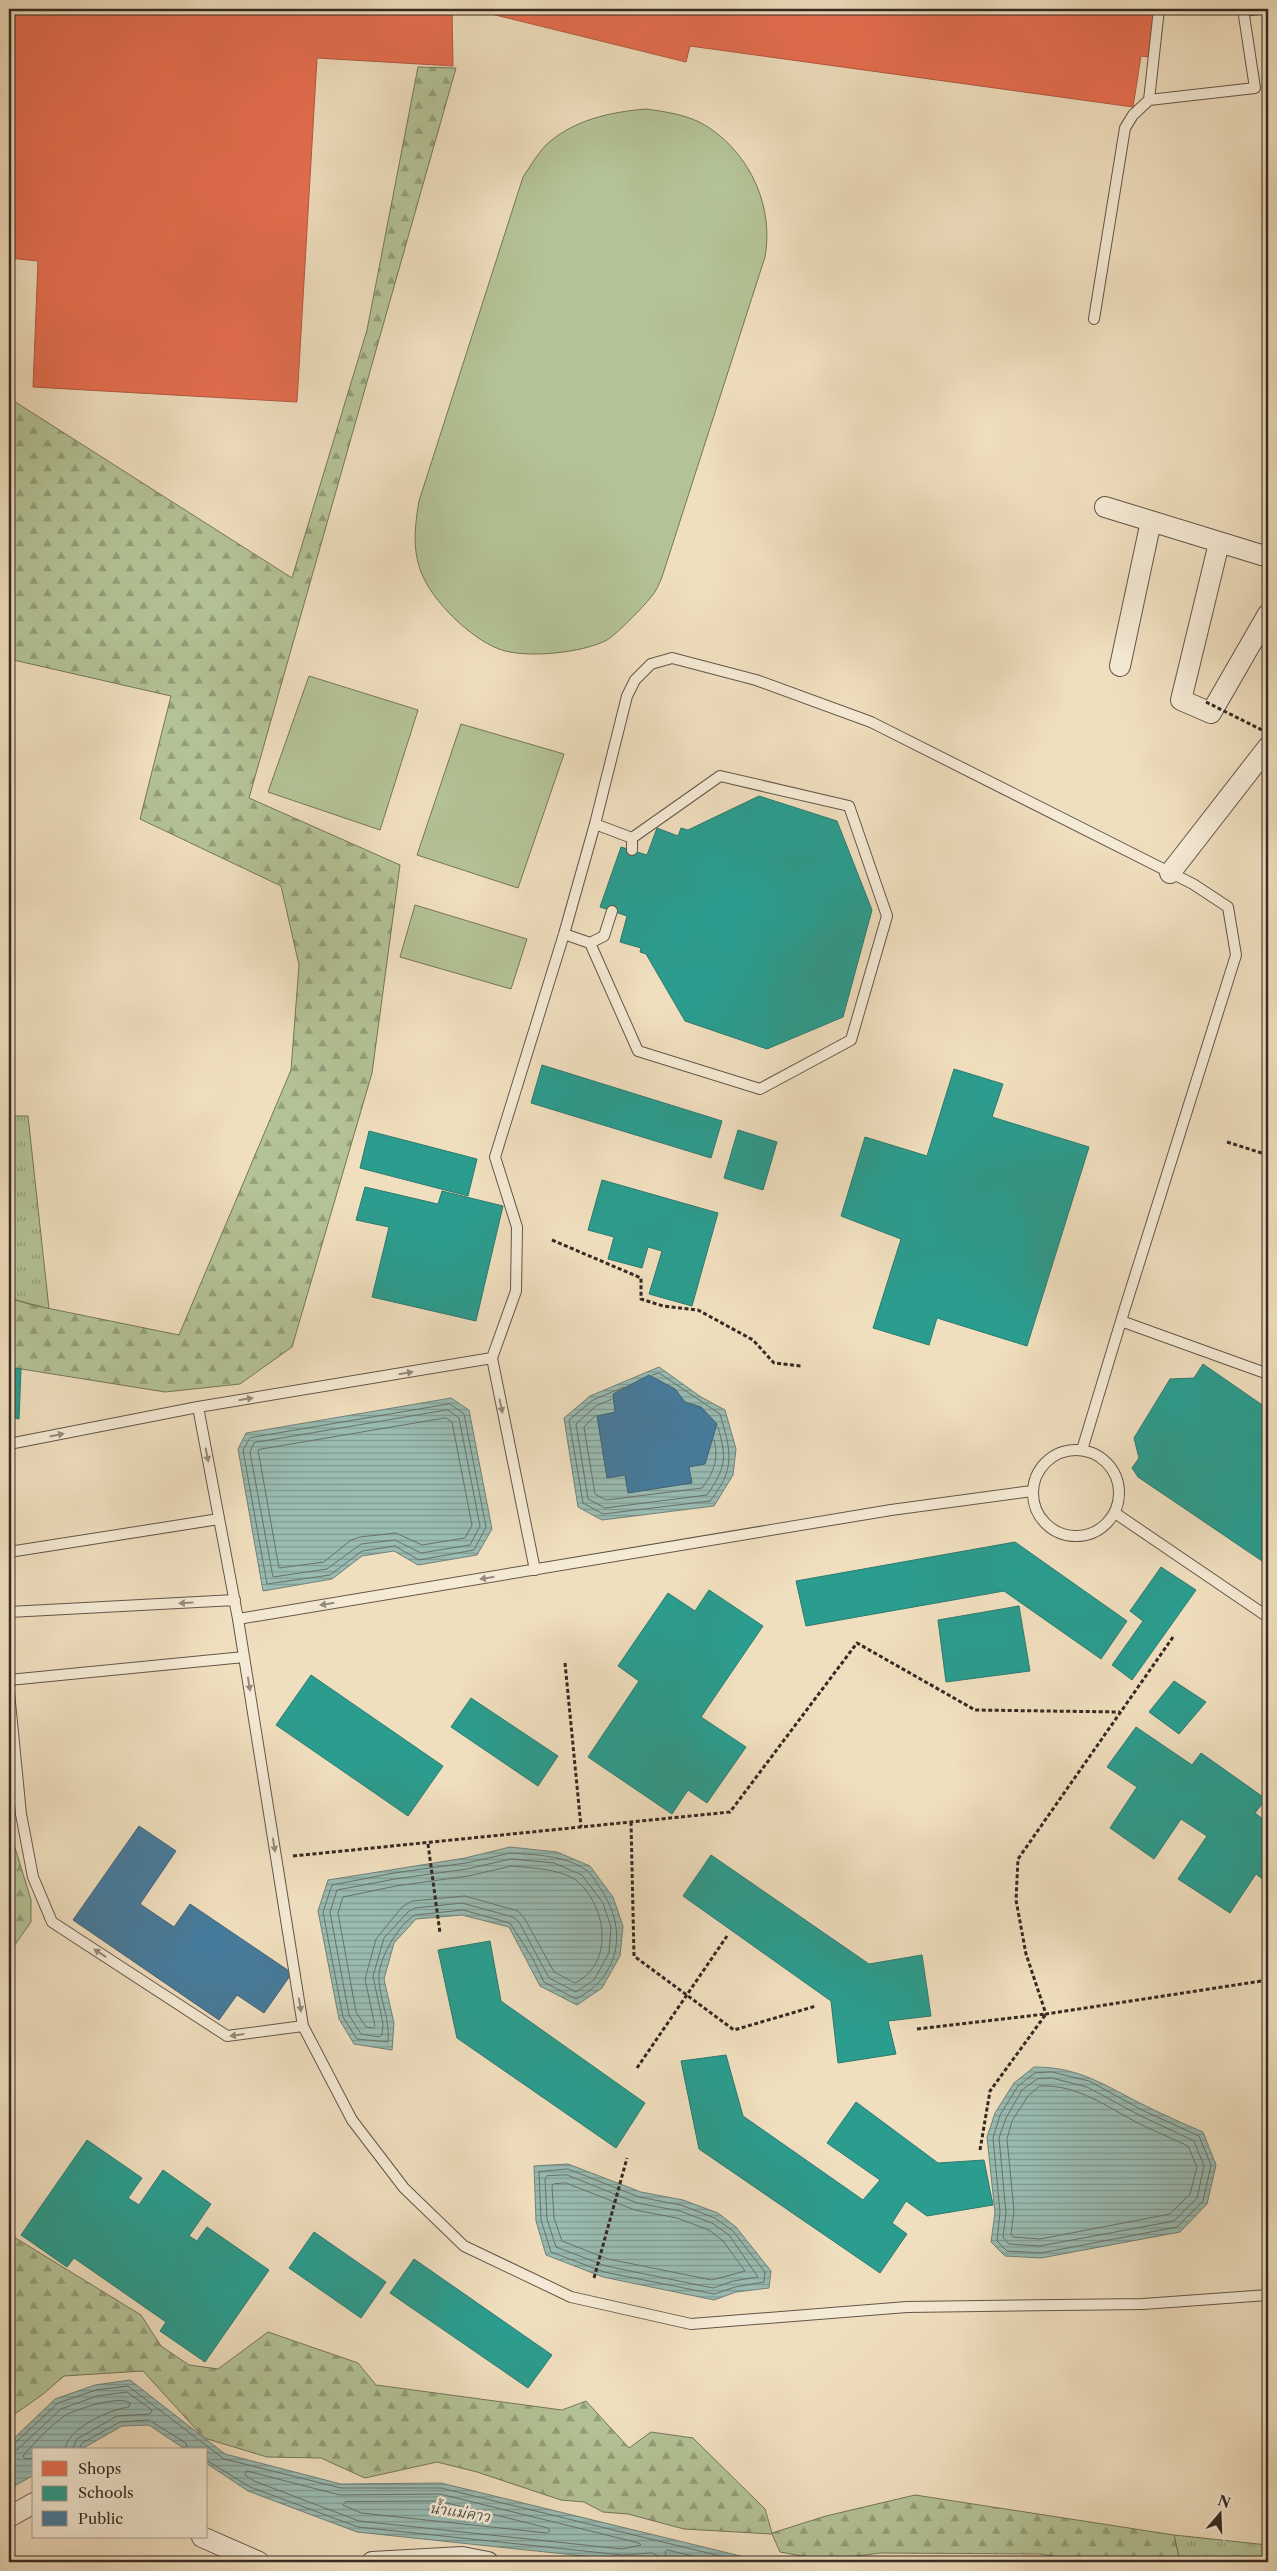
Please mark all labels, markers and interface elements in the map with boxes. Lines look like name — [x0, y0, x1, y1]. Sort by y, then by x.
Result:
one-way arrow — [398, 1368, 414, 1376]
one-way arrow — [238, 1395, 254, 1403]
one-way arrow — [498, 1398, 506, 1414]
one-way arrow — [49, 1430, 65, 1438]
one-way arrow — [203, 1448, 211, 1463]
one-way arrow — [479, 1574, 495, 1582]
one-way arrow — [178, 1599, 194, 1607]
one-way arrow — [318, 1601, 334, 1609]
one-way arrow — [245, 1676, 253, 1692]
one-way arrow — [270, 1837, 278, 1853]
one-way arrow — [93, 1948, 106, 1958]
one-way arrow — [296, 1997, 304, 2013]
one-way arrow — [229, 2031, 245, 2039]
legend — [32, 2448, 208, 2538]
text: Shops — [78, 2459, 121, 2478]
text: Schools — [78, 2483, 134, 2502]
north arrow — [1194, 2488, 1244, 2538]
text: N — [1216, 2491, 1233, 2512]
water label: น้ำแม่คาว — [428, 2497, 493, 2526]
text: Public — [78, 2509, 123, 2528]

